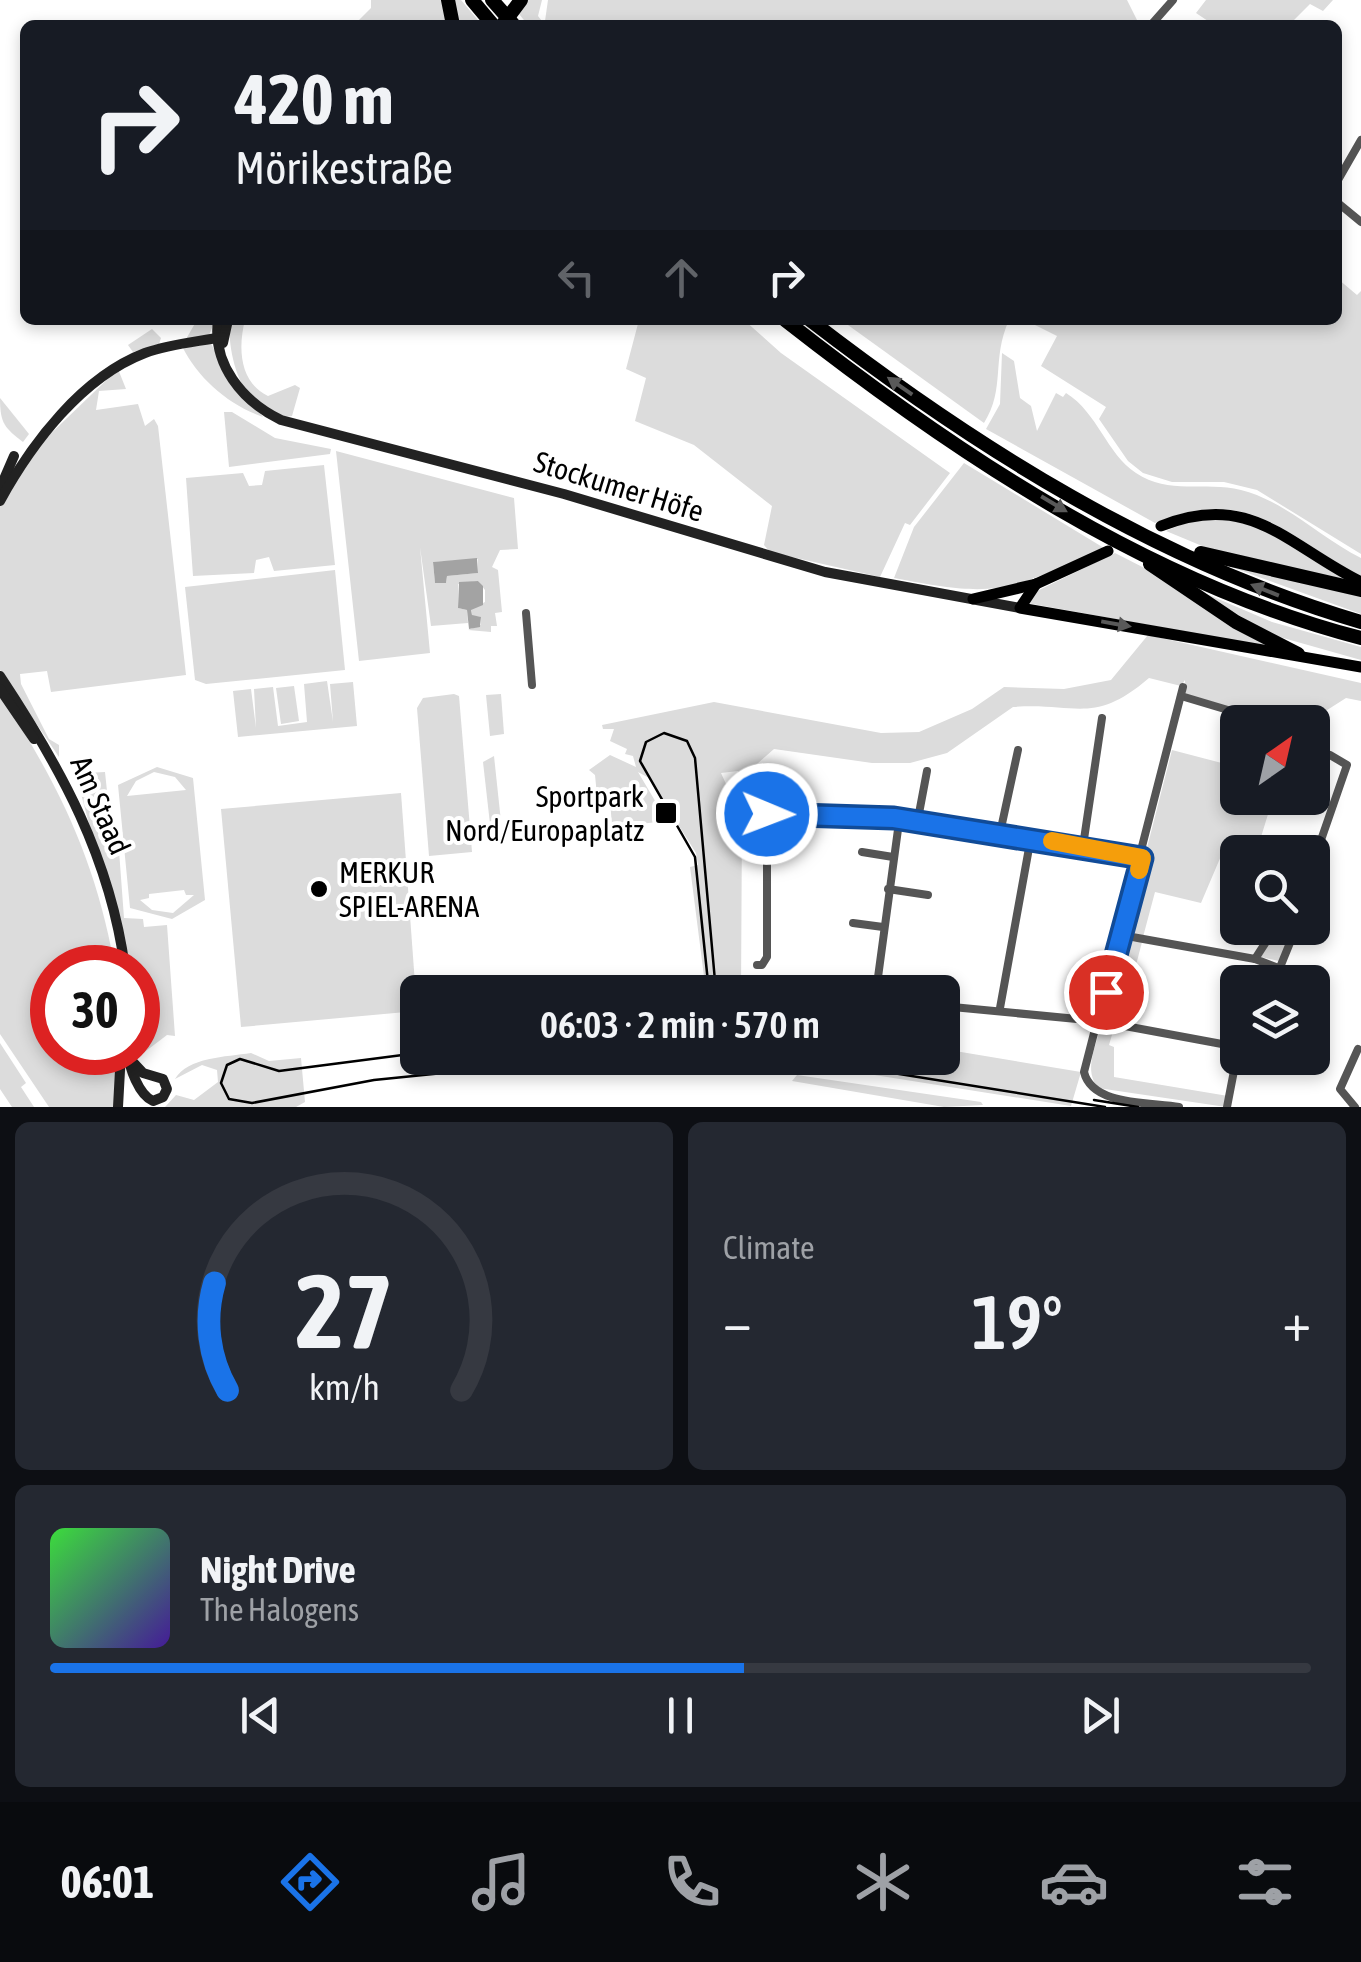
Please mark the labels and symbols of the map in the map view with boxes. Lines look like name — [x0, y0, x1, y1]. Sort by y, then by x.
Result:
one-way arrow — [887, 377, 913, 396]
street label: Stockumer Höfe — [530, 444, 708, 528]
one-way arrow — [1040, 495, 1068, 512]
one-way arrow — [1250, 582, 1280, 598]
one-way arrow — [1101, 617, 1133, 632]
north arrow — [1220, 705, 1330, 815]
street label: Am Staad — [64, 751, 138, 859]
position arrow — [715, 762, 819, 866]
place label: Sportpark Nord/Europaplatz — [445, 779, 644, 847]
marker: Sportpark Nord/Europaplatz — [653, 800, 679, 826]
place label: MERKUR SPIEL-ARENA — [339, 855, 480, 923]
marker: MERKUR SPIEL-ARENA — [308, 878, 330, 900]
speed limit sign: 30 — [30, 945, 160, 1075]
pin — [1064, 950, 1149, 1035]

